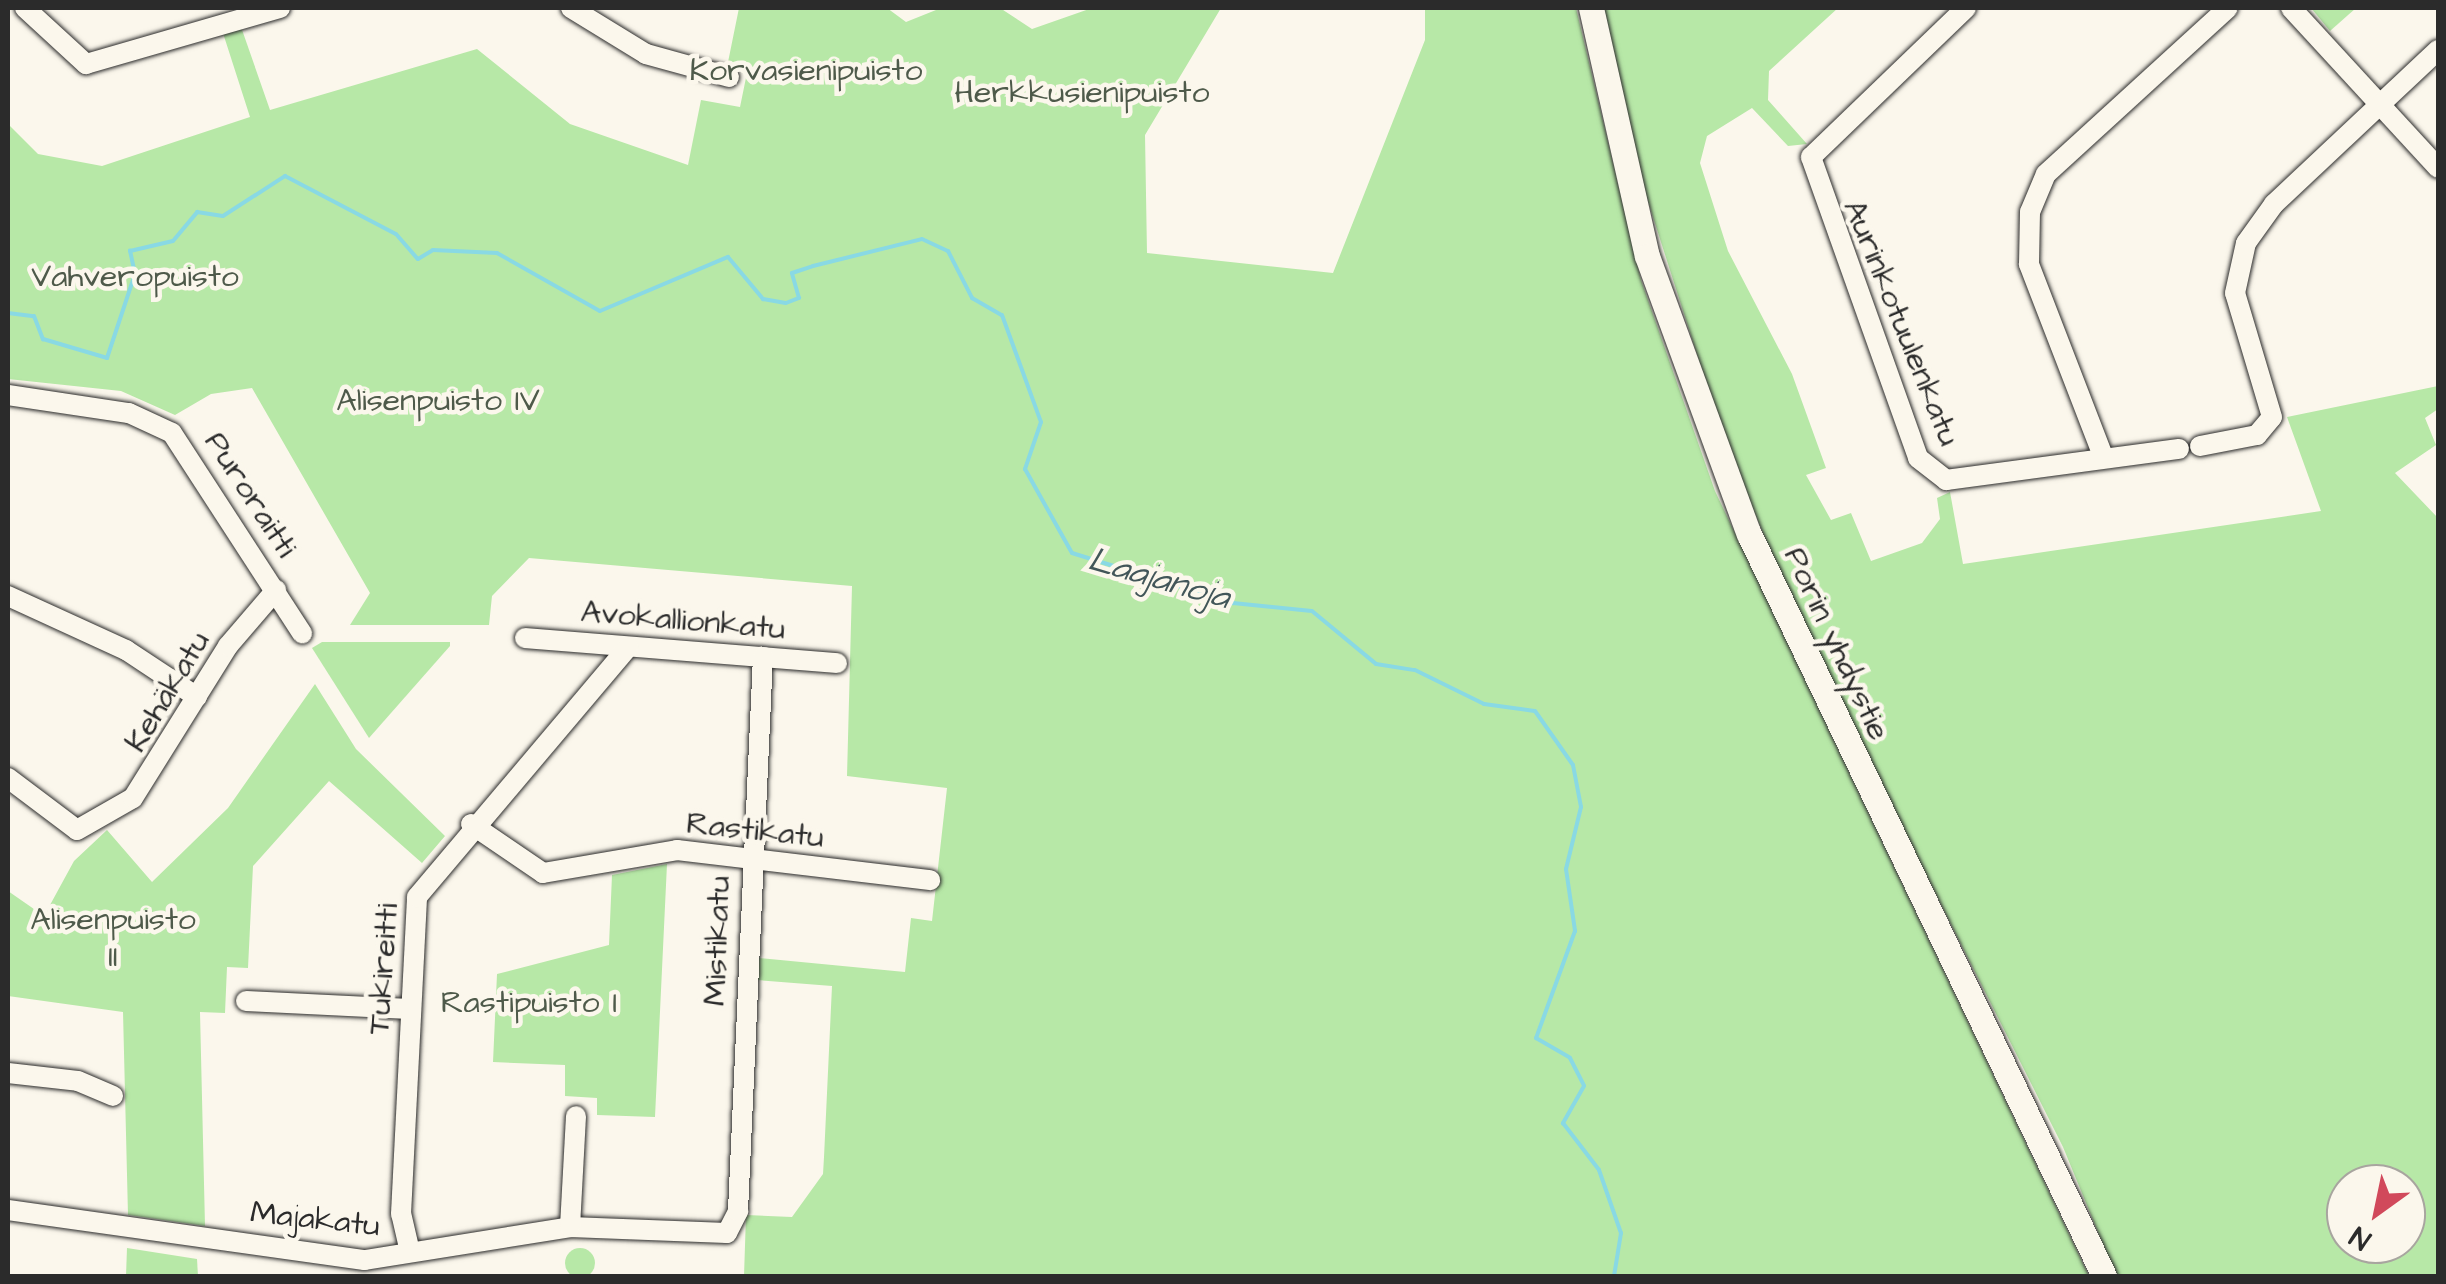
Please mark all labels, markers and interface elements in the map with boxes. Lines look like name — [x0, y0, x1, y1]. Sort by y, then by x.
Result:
park label: Korvasienipuisto — [690, 52, 922, 90]
park label: Herkkusienipuisto — [955, 74, 1209, 112]
street label: Aurinkotuulenkatu — [1834, 194, 1968, 452]
park label: Vahveropuisto — [31, 258, 239, 296]
park label: Alisenpuisto IV — [336, 382, 540, 420]
street label: Puroraitti — [195, 425, 305, 565]
water label: Laajanoja — [1083, 539, 1235, 619]
street label: Porin yhdystie — [1775, 542, 1897, 746]
street label: Avokallionkatu — [579, 593, 787, 649]
street label: Kehäkatu — [117, 625, 219, 759]
street label: Rastikatu — [684, 805, 826, 857]
street label: Mistikatu — [697, 875, 739, 1007]
park label: Alisenpuisto II — [30, 902, 196, 977]
street label: Tukireitti — [360, 902, 408, 1036]
park label: Rastipuisto I — [441, 984, 617, 1022]
north arrow — [2326, 1164, 2426, 1264]
street label: Majakatu — [248, 1194, 382, 1246]
text: N — [2342, 1217, 2378, 1259]

